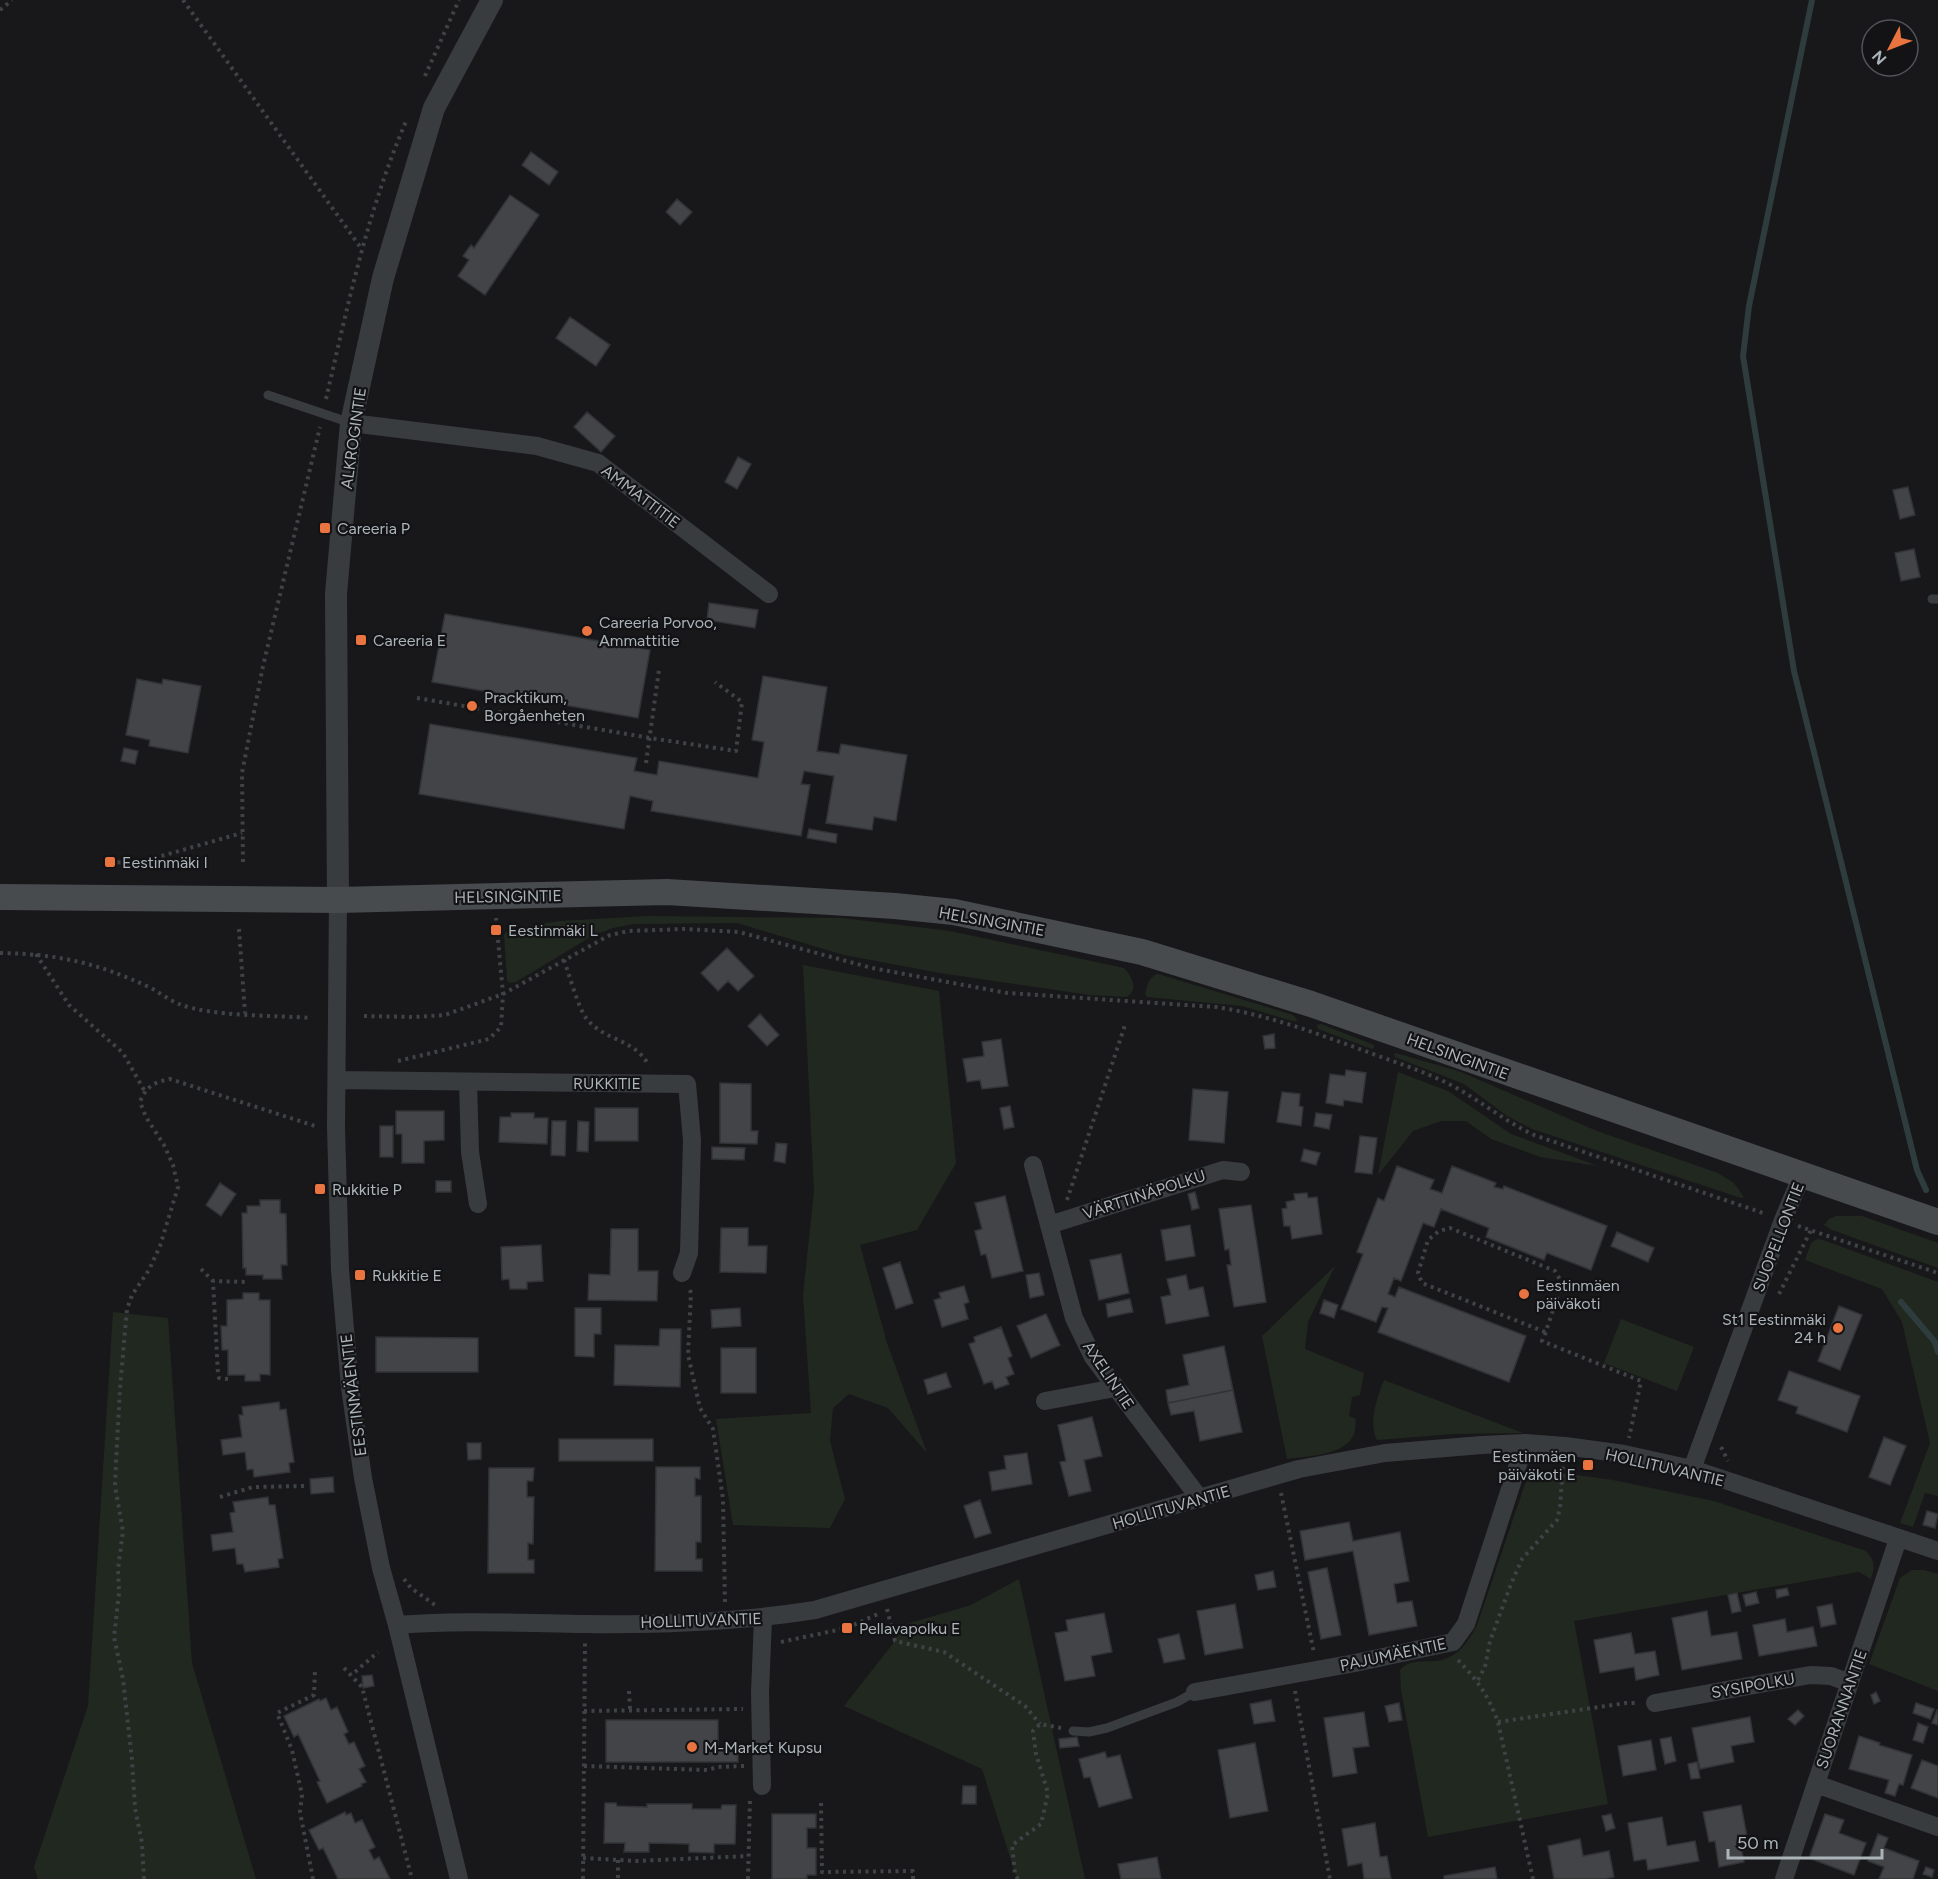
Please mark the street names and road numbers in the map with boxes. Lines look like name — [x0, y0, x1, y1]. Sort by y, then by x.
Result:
street label: ALKROGINTIE — [337, 386, 370, 490]
street label: AMMATTITIE — [598, 461, 684, 532]
street label: HELSINGINTIE — [454, 886, 562, 907]
street label: HELSINGINTIE — [937, 903, 1047, 940]
street label: HELSINGINTIE — [1404, 1029, 1512, 1084]
street label: RUKKITIE — [573, 1074, 641, 1093]
street label: VÄRTTINÄPOLKU — [1080, 1166, 1208, 1223]
street label: SUOPELLONTIE — [1749, 1180, 1808, 1295]
street label: EESTINMÄENTIE — [337, 1333, 370, 1457]
street label: AXELINTIE — [1079, 1338, 1138, 1413]
street label: HOLLITUVANTIE — [1603, 1445, 1726, 1490]
street label: HOLLITUVANTIE — [1110, 1482, 1232, 1533]
street label: HOLLITUVANTIE — [640, 1609, 762, 1632]
street label: PAJUMÄENTIE — [1338, 1634, 1448, 1675]
street label: SUORANNANTIE — [1812, 1647, 1871, 1771]
street label: SYSIPOLKU — [1710, 1669, 1796, 1702]

